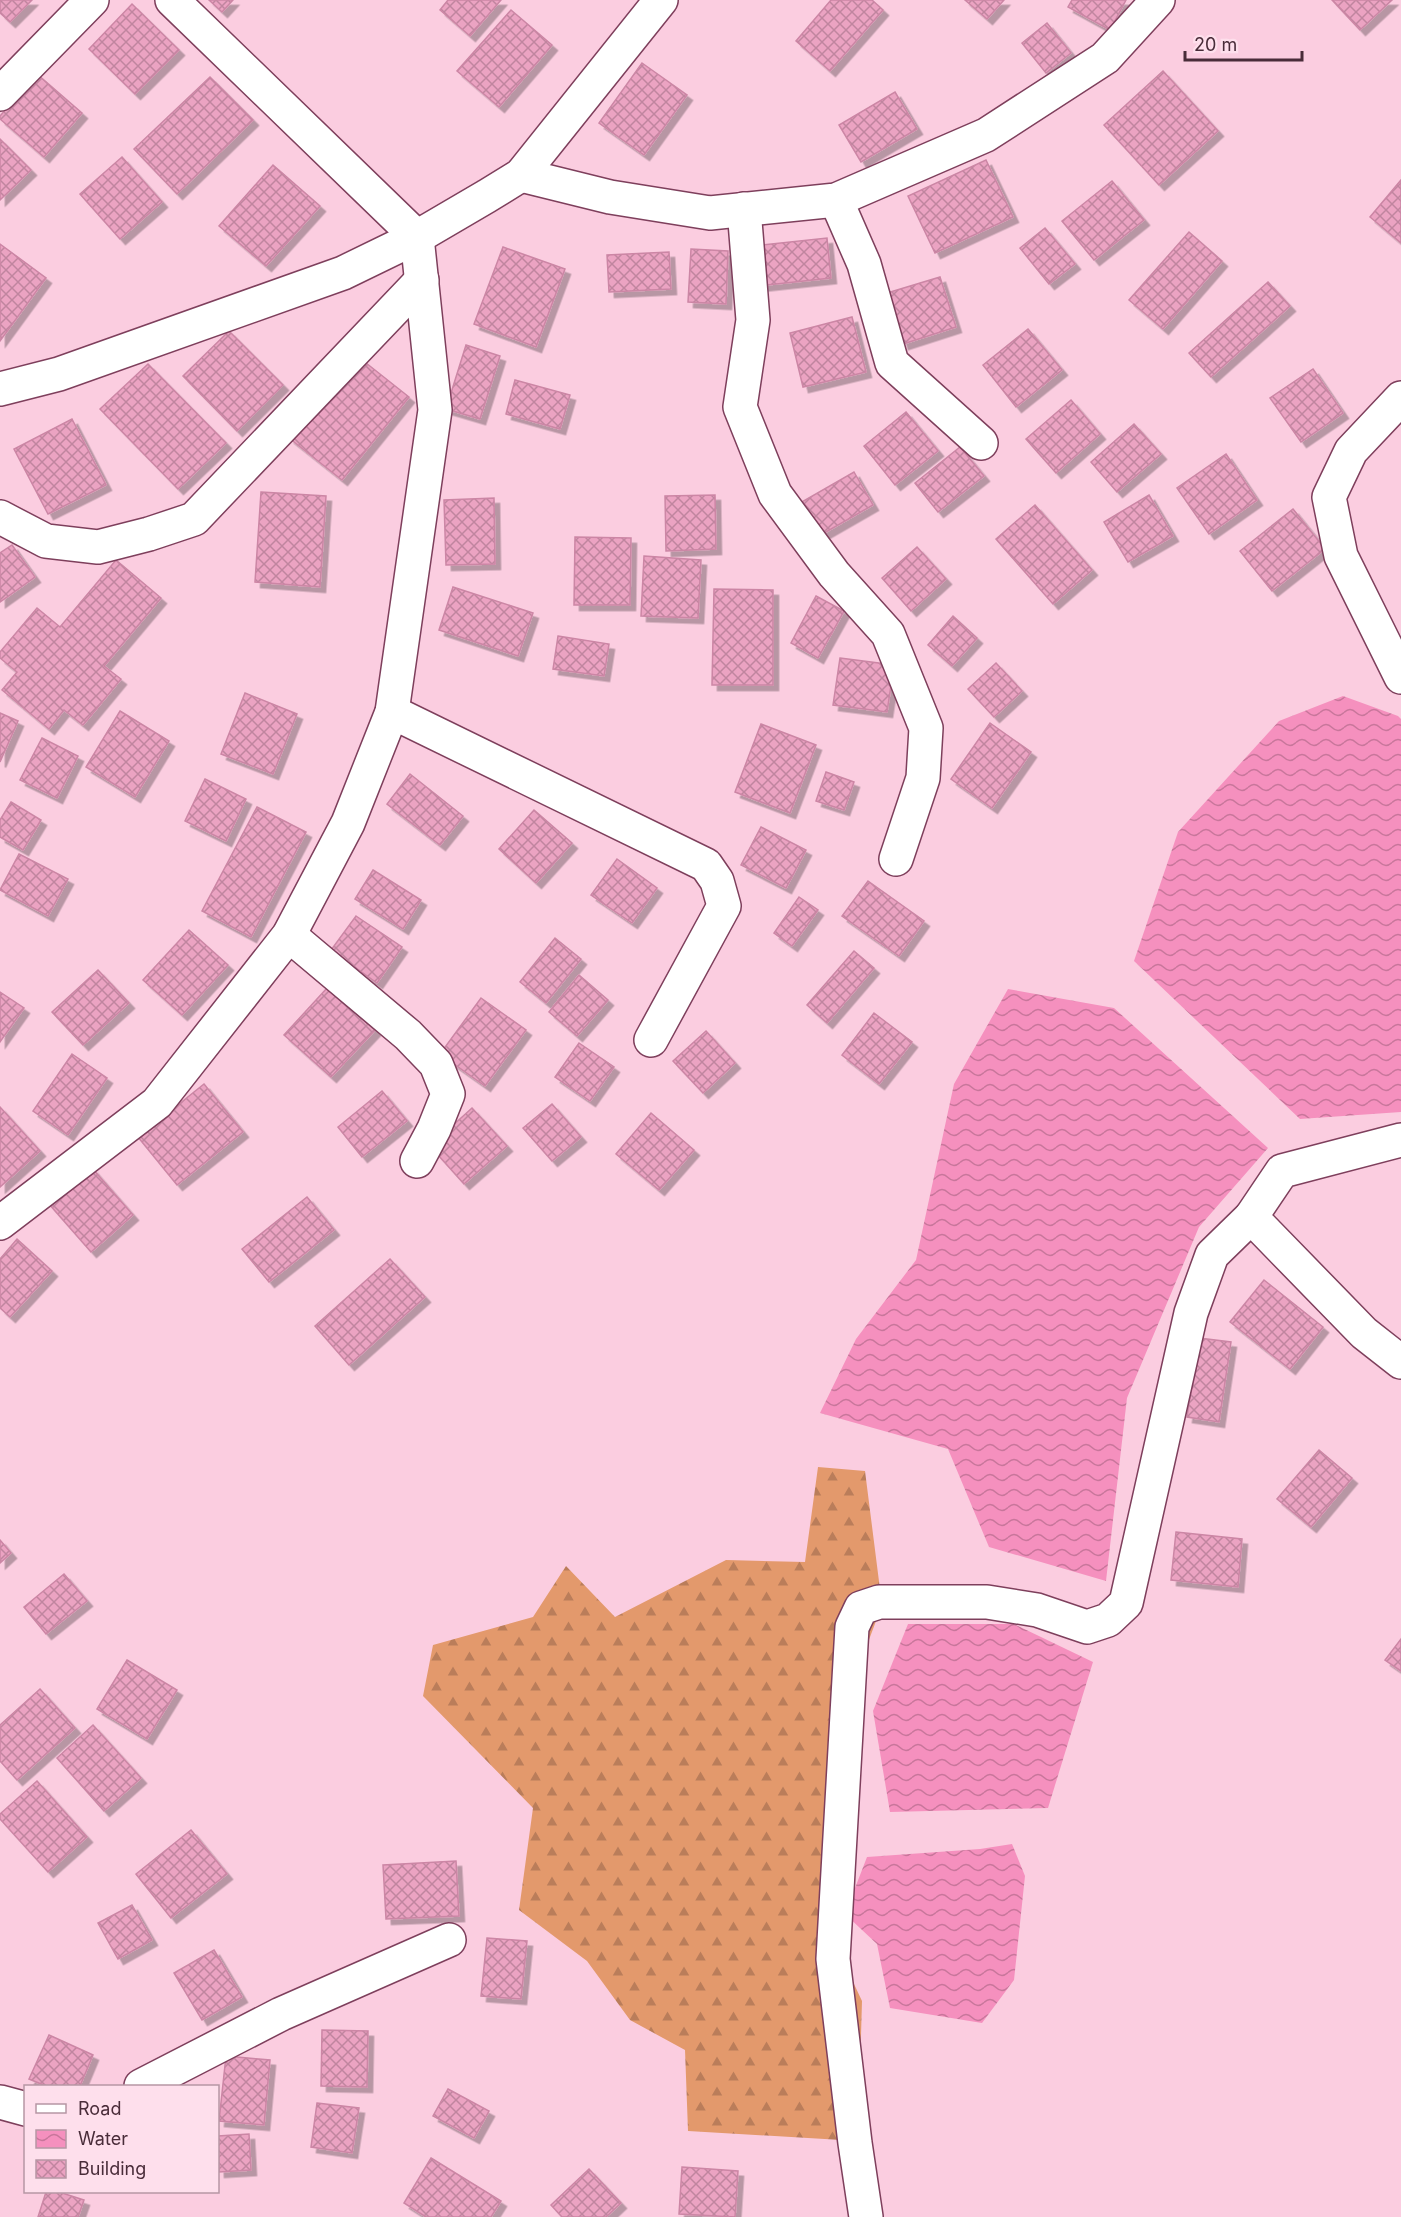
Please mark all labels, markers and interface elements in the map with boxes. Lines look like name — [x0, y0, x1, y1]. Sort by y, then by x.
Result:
scale bar — [1185, 24, 1302, 62]
text: 20 m — [1194, 34, 1237, 55]
legend — [24, 2085, 219, 2193]
text: Road — [78, 2098, 121, 2119]
text: Water — [78, 2128, 128, 2149]
text: Building — [78, 2158, 146, 2179]

